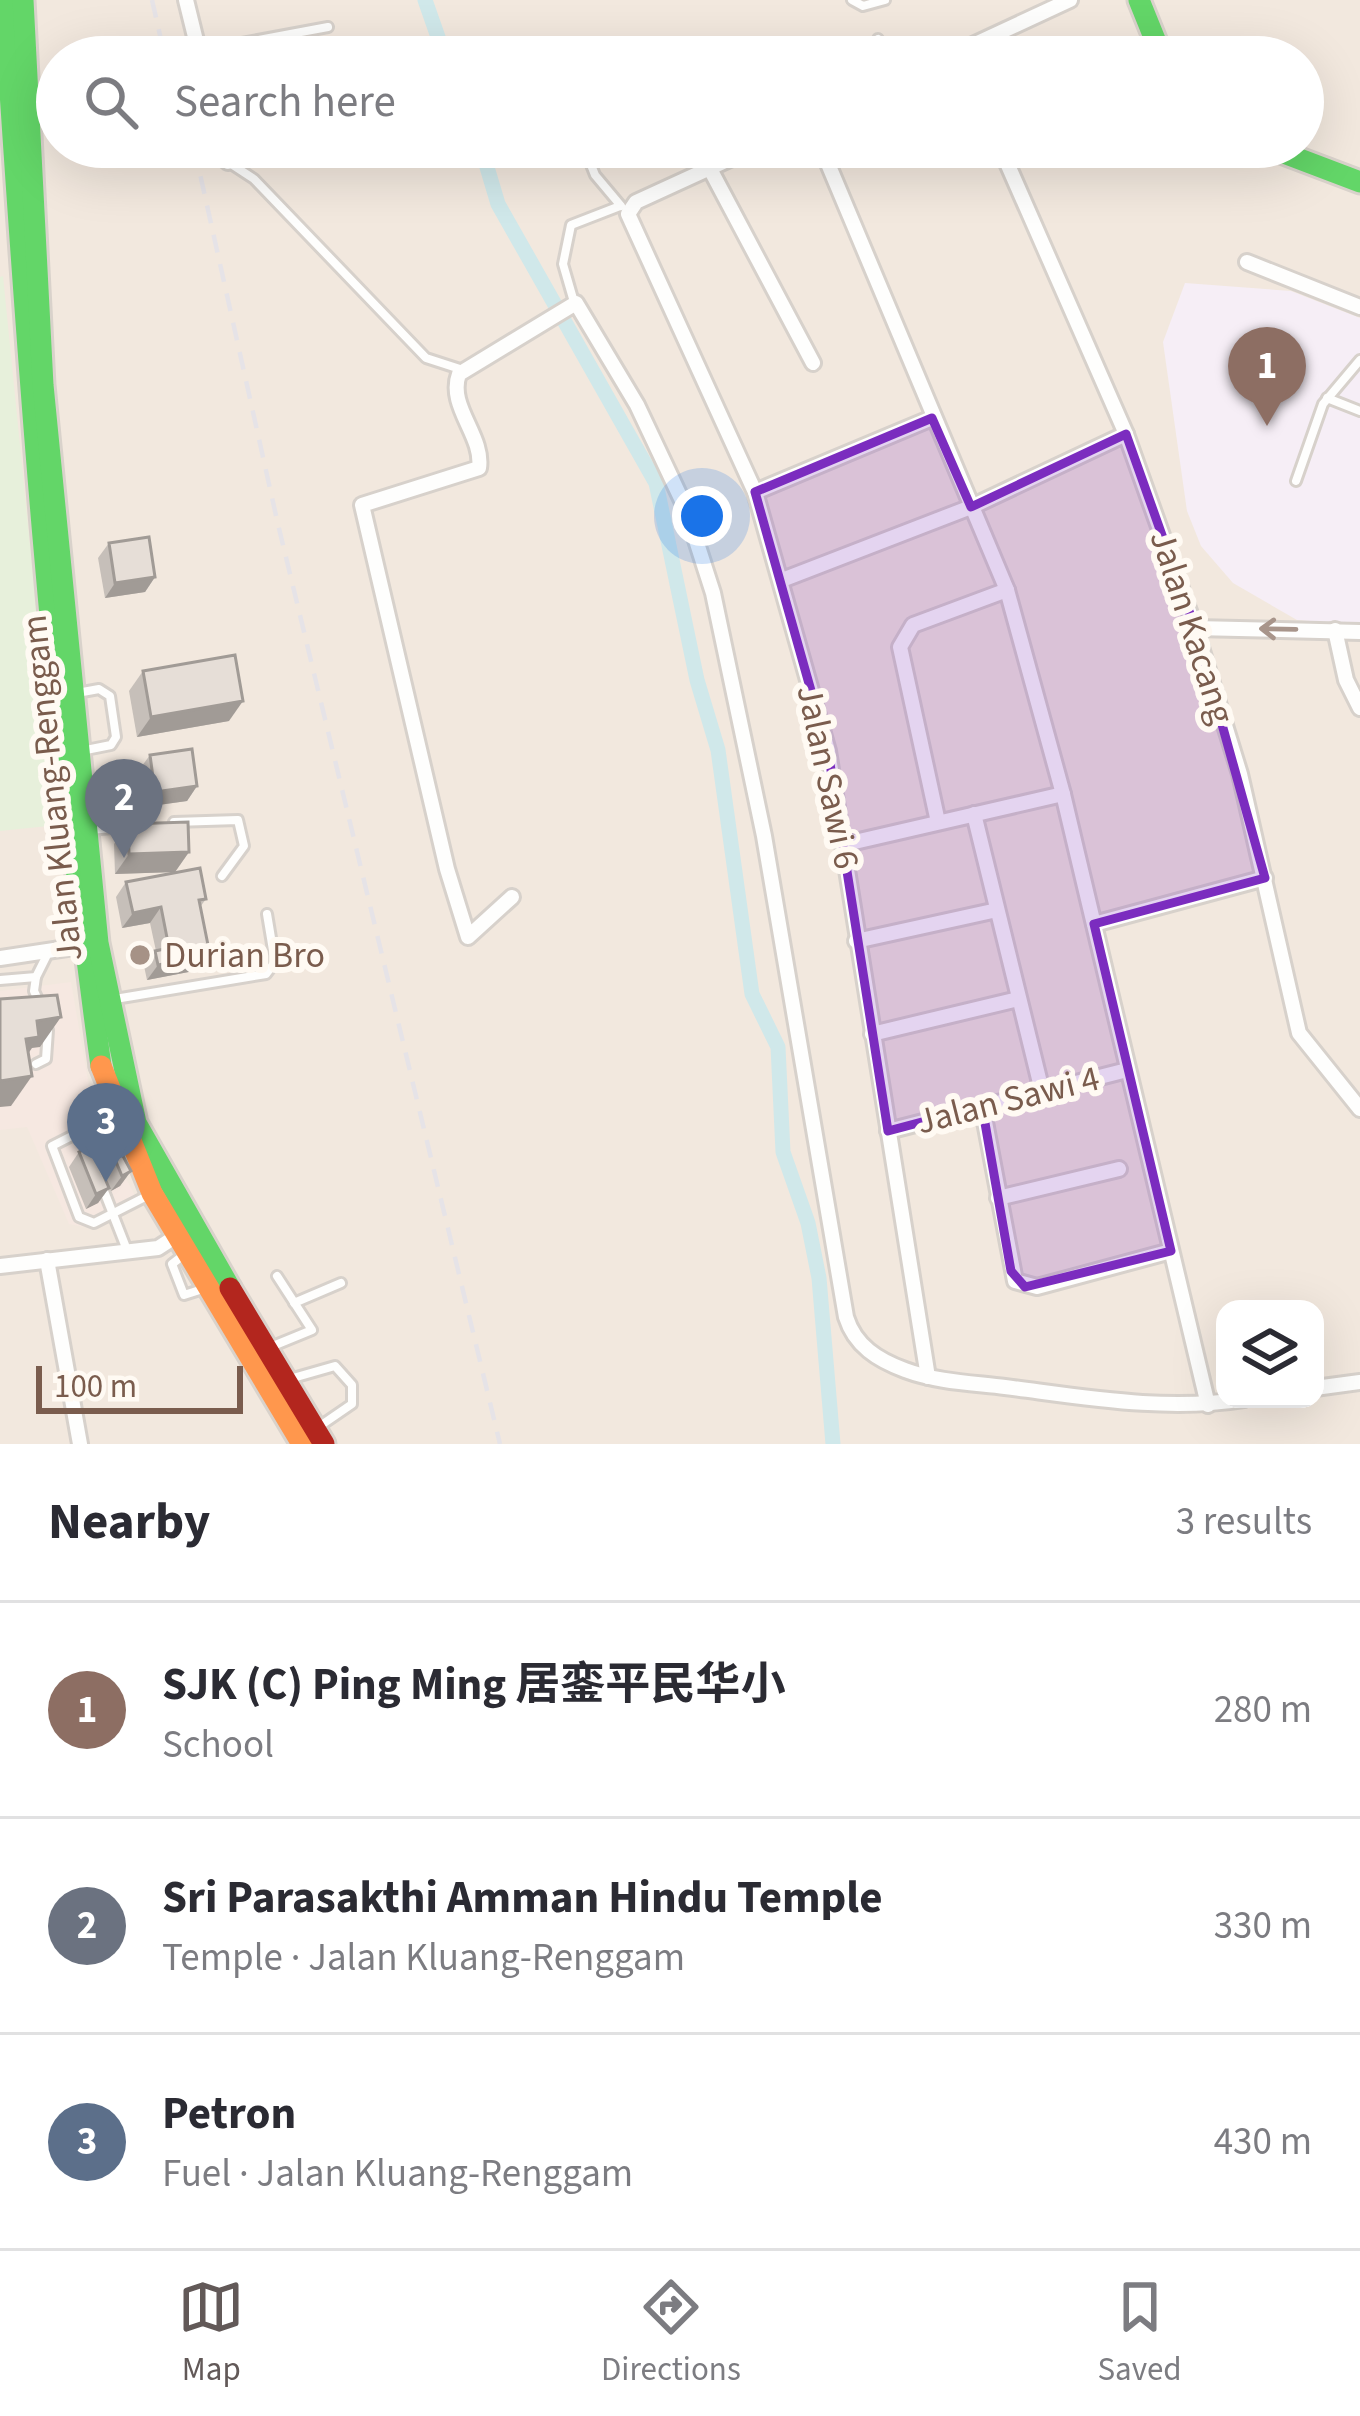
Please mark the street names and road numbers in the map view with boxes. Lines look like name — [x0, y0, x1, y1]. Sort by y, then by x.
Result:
street label: Jalan Kacang — [1137, 524, 1247, 730]
street label: Jalan Kluang-Renggam — [8, 612, 96, 964]
street label: Jalan Sawi 6 — [784, 680, 872, 874]
street label: Jalan Sawi 4 — [911, 1053, 1105, 1147]

